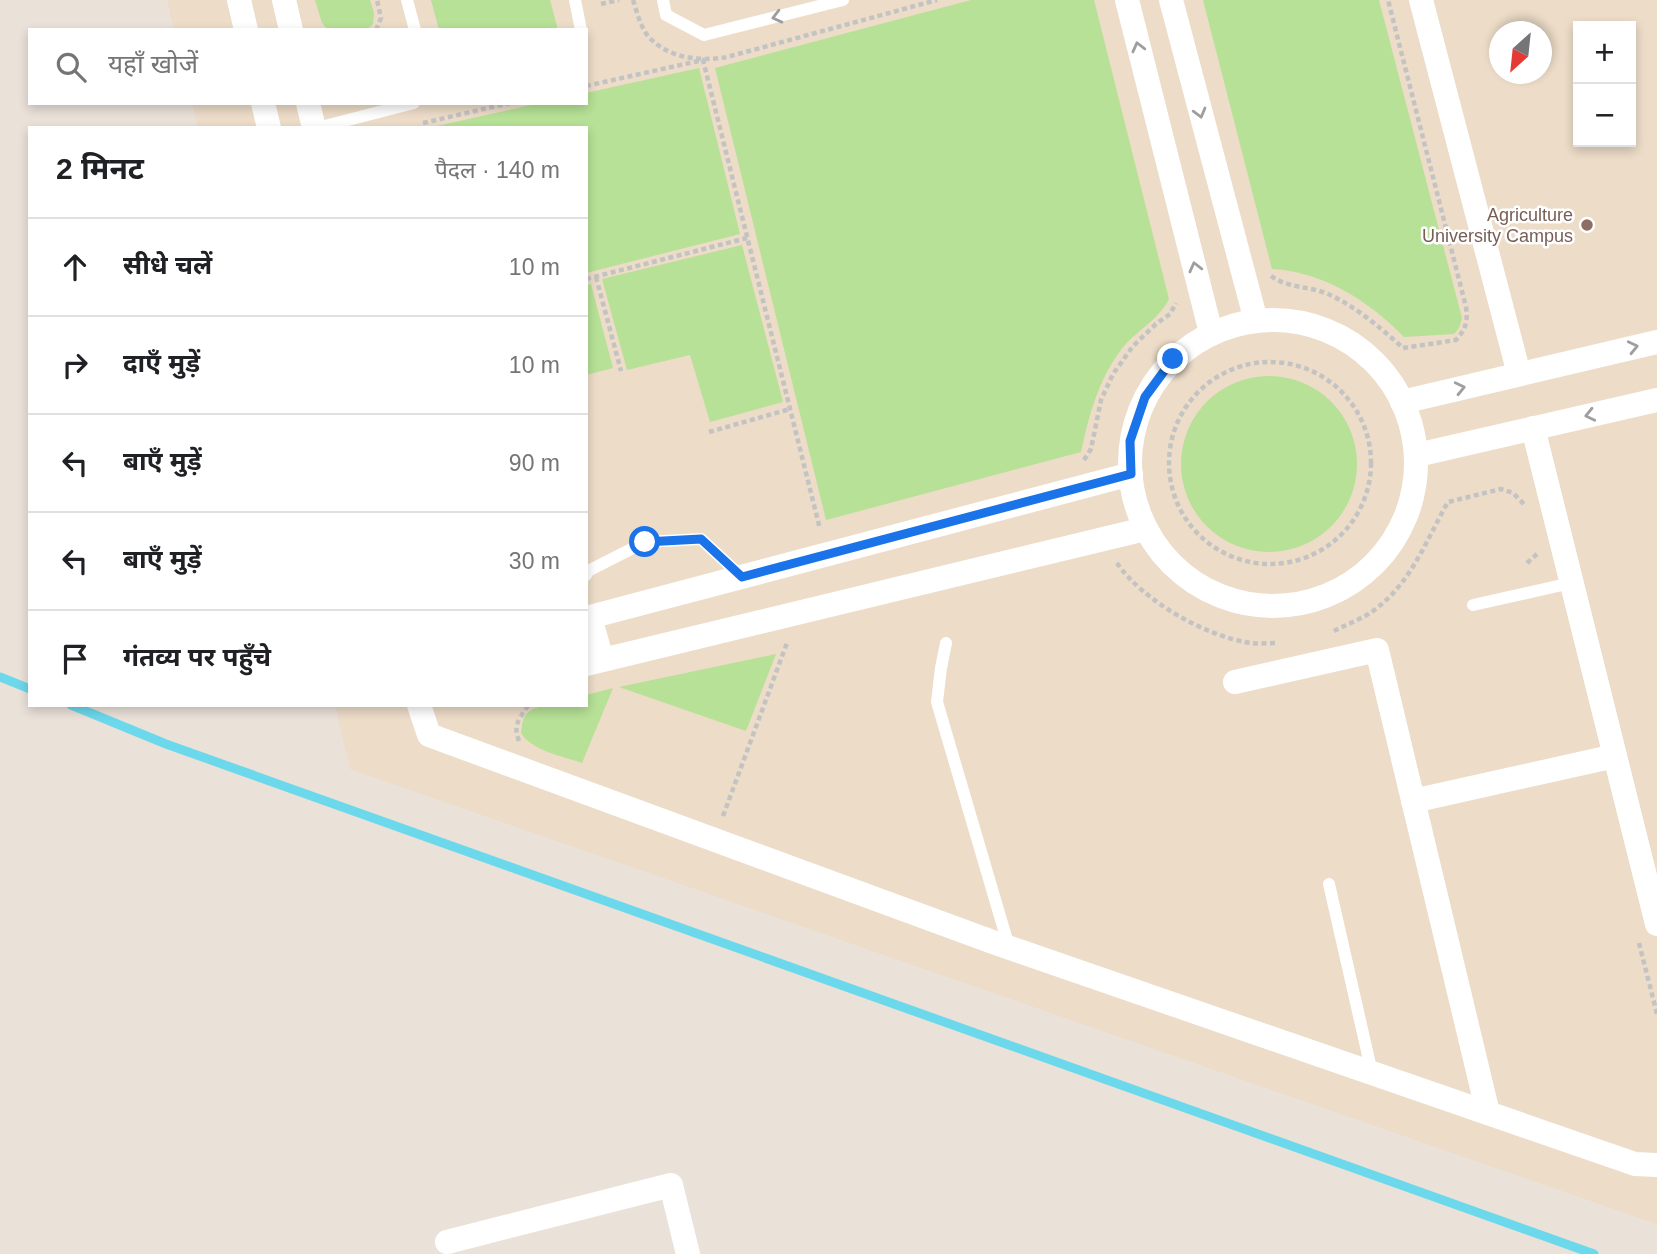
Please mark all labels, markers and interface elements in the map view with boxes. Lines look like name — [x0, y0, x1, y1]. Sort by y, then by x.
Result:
one-way arrow — [771, 9, 783, 23]
north arrow — [1489, 21, 1552, 84]
map controls — [1573, 21, 1636, 147]
button: + — [1573, 21, 1636, 84]
search box — [28, 28, 588, 105]
one-way arrow — [1132, 41, 1146, 53]
icon: search — [52, 48, 90, 86]
text: यहाँ खोजें — [108, 49, 198, 79]
button: − — [1573, 84, 1636, 147]
one-way arrow — [1192, 107, 1206, 119]
text: 2 मिनट — [56, 152, 144, 185]
text: पैदल · 140 m — [435, 157, 560, 183]
place label: Agriculture University Campus — [1422, 205, 1573, 246]
marker: Agriculture University Campus — [1579, 217, 1595, 233]
icon: ahead — [56, 248, 94, 286]
text: सीधे चलें — [123, 250, 212, 280]
text: 10 m — [509, 254, 560, 280]
one-way arrow — [1189, 261, 1203, 273]
one-way arrow — [1627, 341, 1639, 356]
route end — [1157, 343, 1188, 374]
icon: right — [56, 346, 94, 384]
text: दाएँ मुड़ें — [123, 348, 200, 378]
text: 10 m — [509, 352, 560, 378]
one-way arrow — [1454, 382, 1466, 396]
one-way arrow — [1585, 407, 1597, 421]
icon: left — [56, 444, 94, 482]
text: बाएँ मुड़ें — [123, 446, 202, 476]
text: 90 m — [509, 450, 560, 476]
route start — [629, 526, 660, 557]
icon: left — [56, 542, 94, 580]
text: बाएँ मुड़ें — [123, 544, 202, 574]
text: 30 m — [509, 548, 560, 574]
icon: arrive — [56, 640, 94, 678]
text: गंतव्य पर पहुँचे — [123, 642, 271, 672]

